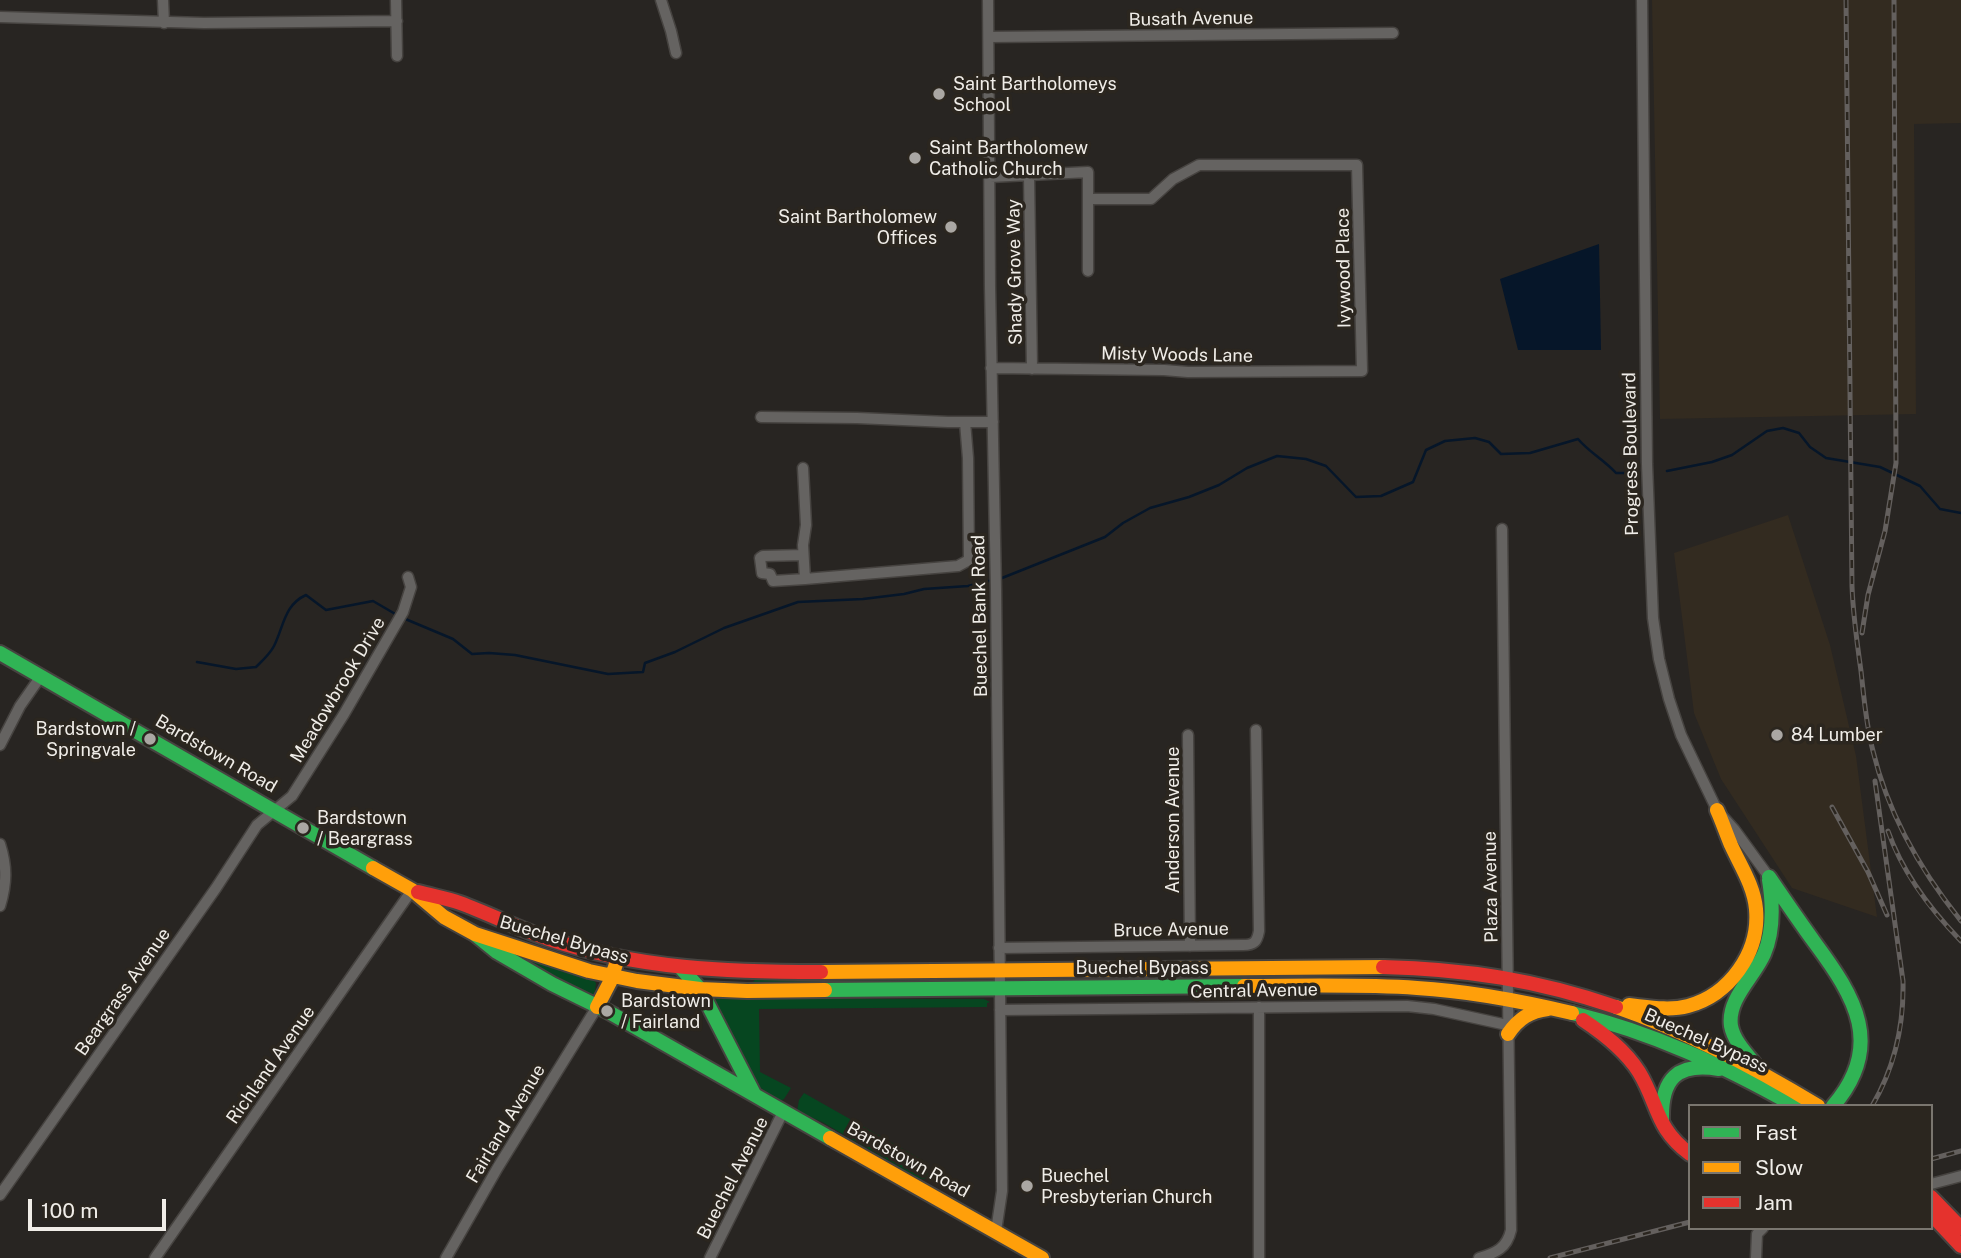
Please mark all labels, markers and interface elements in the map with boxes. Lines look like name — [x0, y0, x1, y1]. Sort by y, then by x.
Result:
street label: Busath Avenue — [1128, 7, 1254, 31]
place label: Saint Bartholomeys School — [953, 73, 1117, 116]
marker: Saint Bartholomeys School — [931, 86, 947, 102]
place label: Saint Bartholomew Catholic Church — [929, 137, 1088, 180]
marker: Saint Bartholomew Catholic Church — [907, 150, 923, 166]
street label: Shady Grove Way — [1003, 199, 1027, 345]
place label: Saint Bartholomew Offices — [778, 206, 937, 248]
street label: Ivywood Place — [1332, 208, 1356, 328]
marker: Saint Bartholomew Offices — [943, 219, 959, 235]
street label: Misty Woods Lane — [1101, 343, 1253, 367]
street label: Progress Boulevard — [1619, 372, 1643, 536]
street label: Buechel Bank Road — [968, 535, 992, 697]
street label: Meadowbrook Drive — [286, 613, 390, 767]
street label: Bardstown Road — [151, 710, 281, 798]
place label: Bardstown / Springvale — [36, 718, 136, 760]
place label: 84 Lumber — [1791, 724, 1883, 746]
marker: 84 Lumber — [1769, 727, 1785, 743]
marker: Bardstown / Springvale — [142, 731, 158, 747]
street label: Anderson Avenue — [1162, 747, 1184, 893]
place label: Bardstown / Beargrass — [317, 807, 413, 850]
marker: Bardstown / Beargrass — [295, 820, 311, 836]
street label: Plaza Avenue — [1479, 831, 1503, 943]
street label: Buechel Bypass — [497, 911, 631, 969]
street label: Bruce Avenue — [1113, 918, 1229, 942]
street label: Beargrass Avenue — [71, 924, 175, 1060]
street label: Buechel Bypass — [1075, 957, 1209, 979]
street label: Central Avenue — [1190, 979, 1318, 1003]
place label: Bardstown / Fairland — [621, 990, 711, 1032]
street label: Richland Avenue — [222, 1002, 320, 1128]
marker: Bardstown / Fairland — [599, 1003, 615, 1019]
street label: Buechel Bypass — [1641, 1004, 1771, 1078]
street label: Fairland Avenue — [462, 1061, 550, 1187]
legend — [1688, 1104, 1933, 1230]
street label: Buechel Avenue — [693, 1113, 773, 1243]
street label: Bardstown Road — [843, 1117, 973, 1203]
text: Fast — [1755, 1120, 1797, 1145]
text: Slow — [1755, 1155, 1803, 1180]
place label: Buechel Presbyterian Church — [1041, 1165, 1212, 1208]
marker: Buechel Presbyterian Church — [1019, 1178, 1035, 1194]
scale bar — [32, 1184, 170, 1228]
text: Jam — [1755, 1190, 1793, 1215]
text: 100 m — [41, 1198, 98, 1223]

